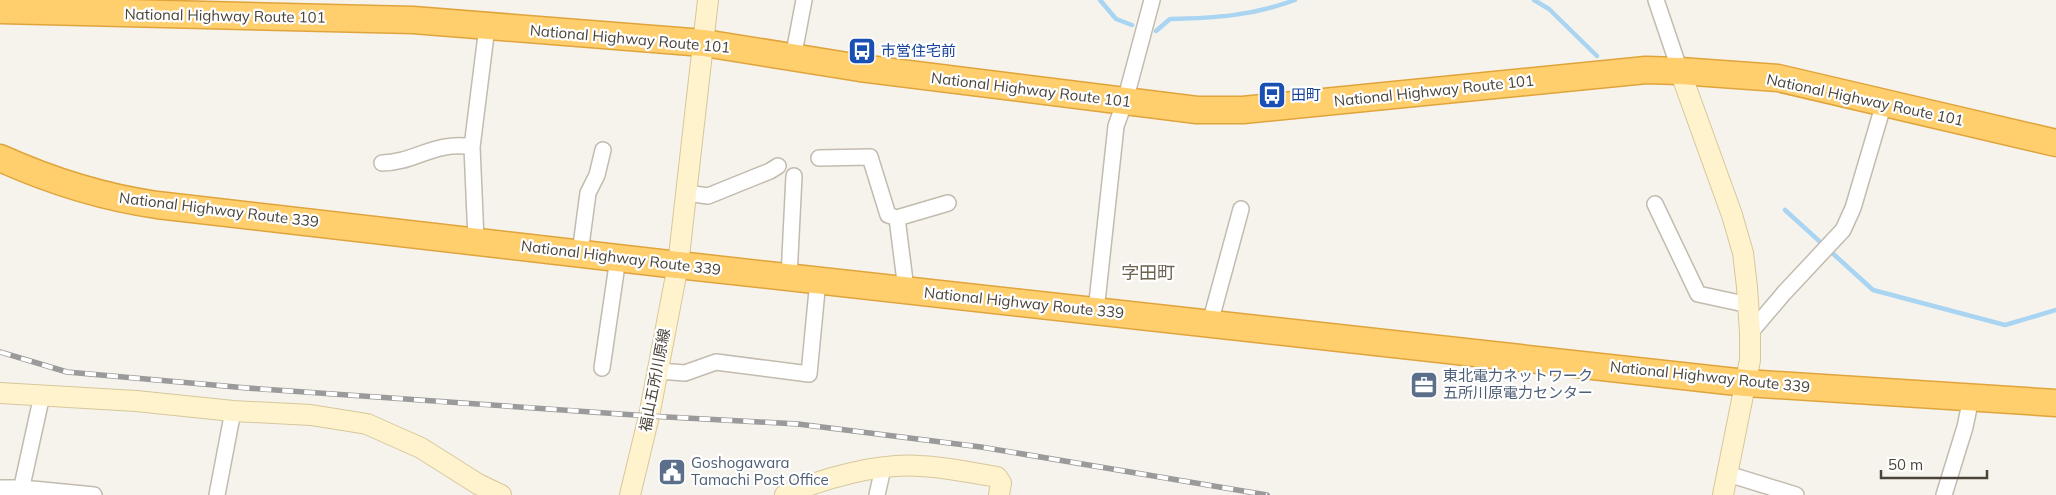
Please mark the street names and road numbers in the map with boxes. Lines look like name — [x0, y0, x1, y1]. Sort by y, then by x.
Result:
street label: National Highway Route 101 — [124, 4, 326, 27]
street label: National Highway Route 101 — [529, 20, 731, 57]
street label: National Highway Route 101 — [930, 68, 1132, 111]
street label: National Highway Route 101 — [1765, 69, 1965, 130]
street label: National Highway Route 101 — [1333, 71, 1535, 110]
street label: National Highway Route 339 — [118, 188, 320, 231]
street label: National Highway Route 339 — [520, 236, 722, 279]
street label: National Highway Route 339 — [923, 283, 1125, 322]
street label: 福山五所川原線 — [635, 327, 674, 433]
street label: National Highway Route 339 — [1609, 357, 1811, 396]

